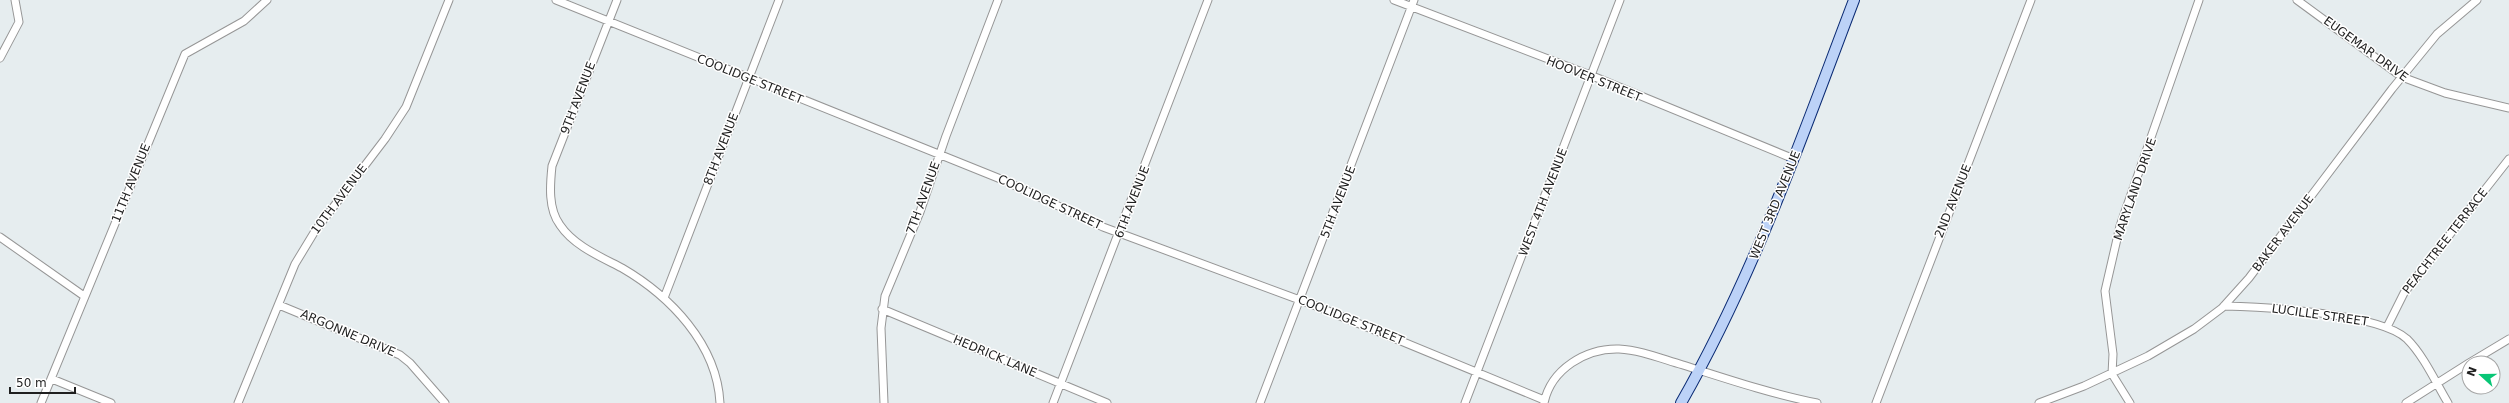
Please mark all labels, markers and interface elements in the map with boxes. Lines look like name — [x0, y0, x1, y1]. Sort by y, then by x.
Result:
street label: EUGEMAR DRIVE — [2321, 14, 2411, 84]
street label: COOLIDGE STREET — [695, 51, 806, 107]
street label: HOOVER STREET — [1544, 54, 1644, 105]
street label: 9TH AVENUE — [558, 60, 598, 136]
street label: 8TH AVENUE — [701, 111, 741, 187]
street label: MARYLAND DRIVE — [2111, 136, 2159, 242]
street label: 11TH AVENUE — [109, 141, 153, 225]
street label: WEST 4TH AVENUE — [1516, 146, 1570, 258]
street label: WEST 3RD AVENUE — [1747, 149, 1803, 261]
street label: 7TH AVENUE — [903, 160, 943, 236]
street label: 10TH AVENUE — [308, 161, 370, 237]
street label: 2ND AVENUE — [1932, 162, 1974, 240]
street label: 6TH AVENUE — [1112, 164, 1152, 240]
street label: 5TH AVENUE — [1318, 164, 1358, 240]
street label: COOLIDGE STREET — [996, 172, 1105, 233]
street label: PEACHTREE TERRACE — [2399, 185, 2491, 297]
street label: BAKER AVENUE — [2250, 192, 2316, 274]
street label: COOLIDGE STREET — [1296, 292, 1407, 348]
street label: LUCILLE STREET — [2271, 301, 2370, 329]
street label: ARGONNE DRIVE — [299, 307, 397, 359]
street label: HEDRICK LANE — [951, 332, 1039, 380]
north arrow — [2461, 355, 2501, 395]
text: N — [2464, 365, 2480, 378]
scale bar — [10, 369, 75, 395]
text: 50 m — [16, 376, 47, 390]

